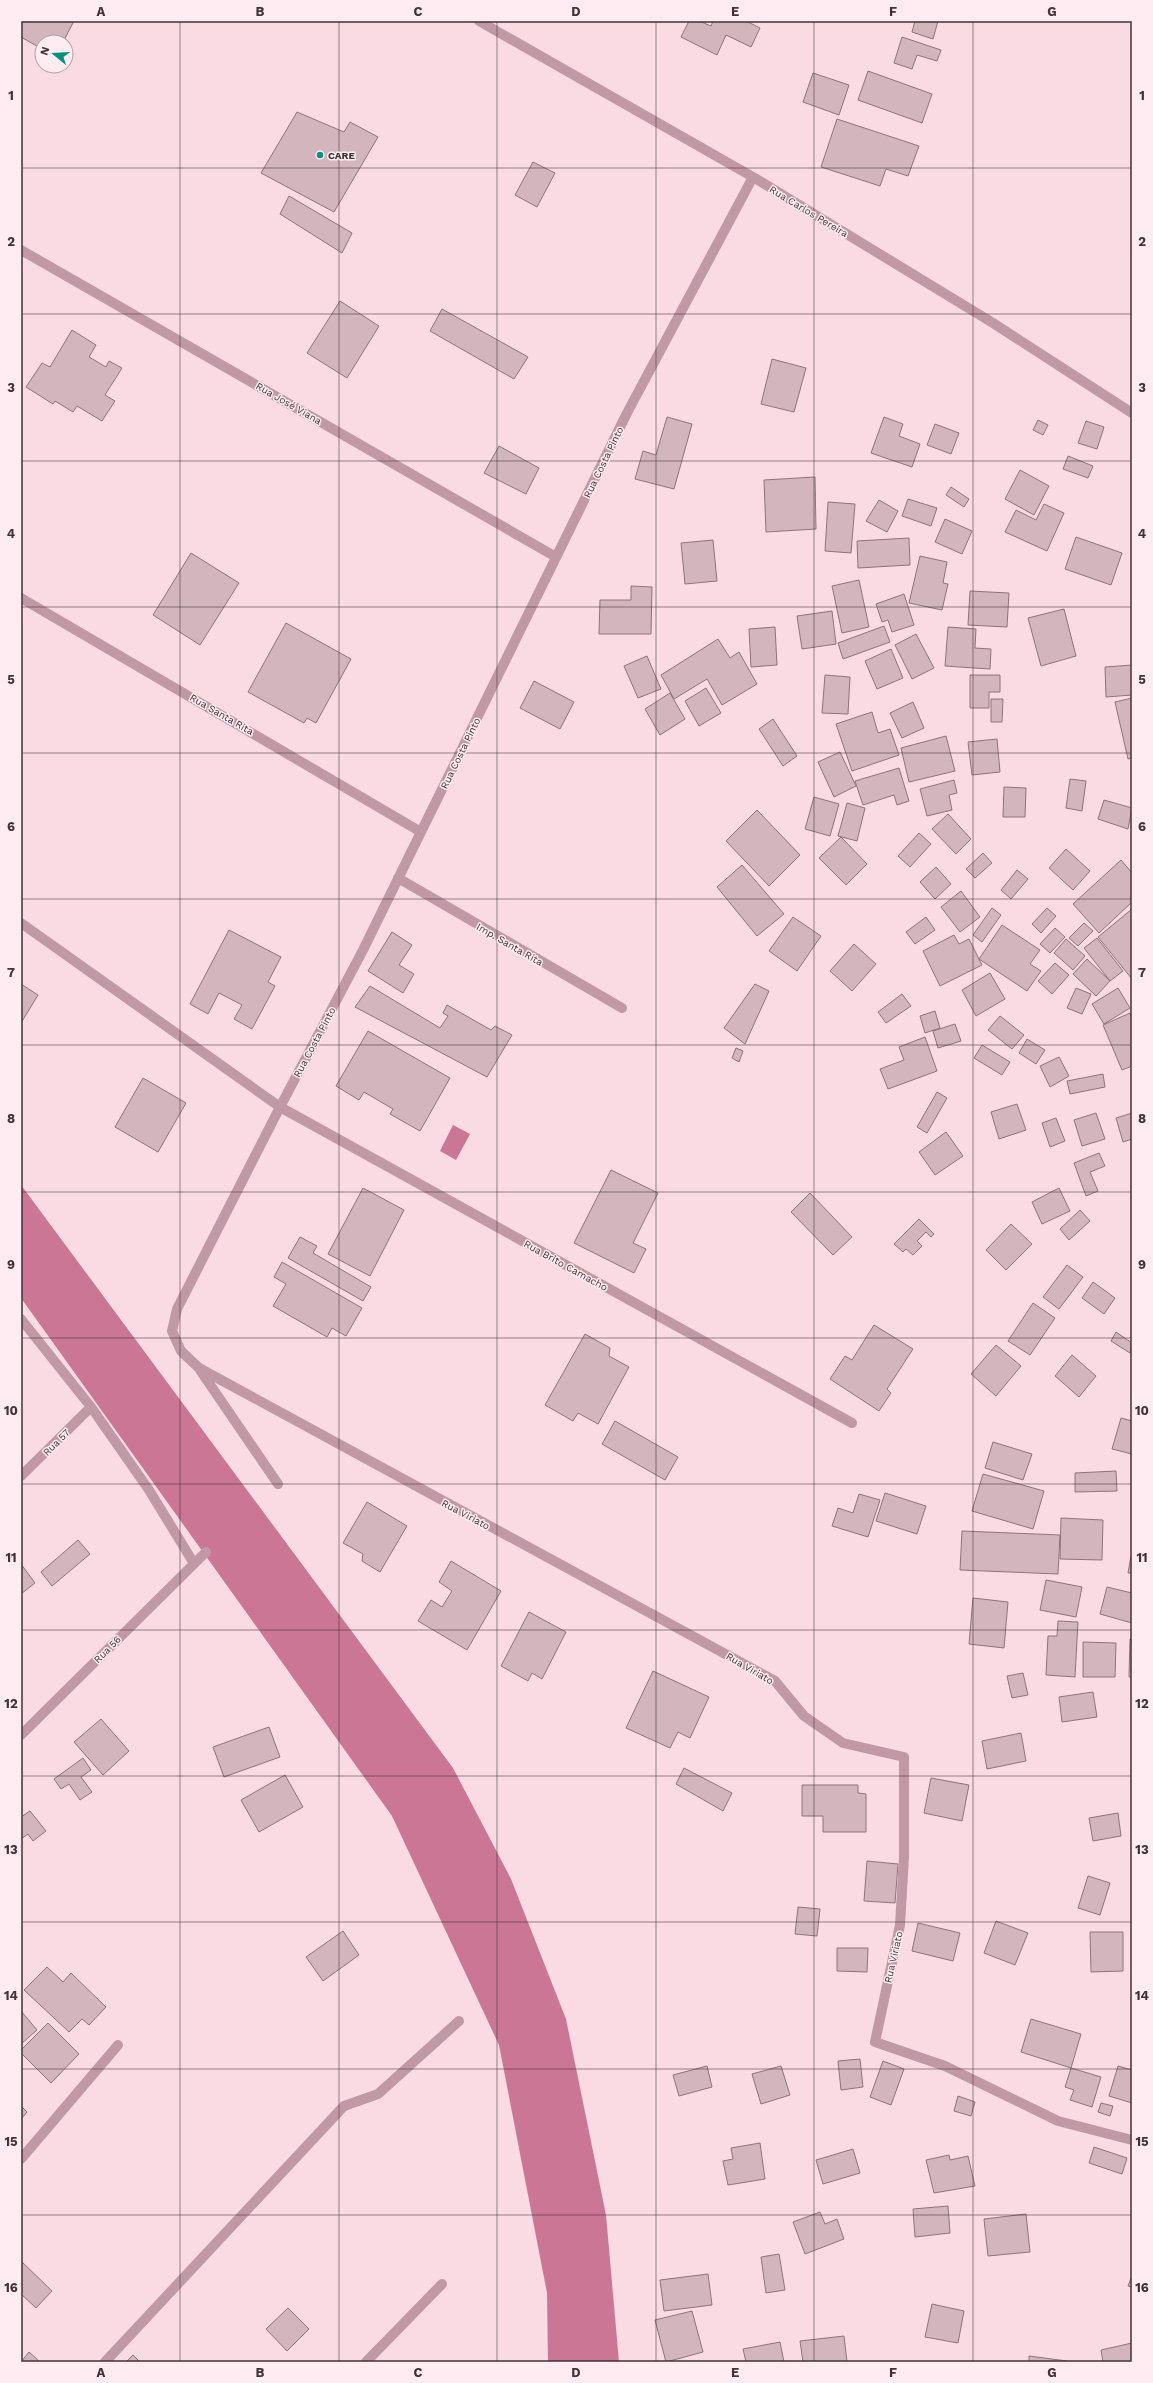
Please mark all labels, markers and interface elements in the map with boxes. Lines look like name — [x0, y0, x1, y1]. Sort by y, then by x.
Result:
text: A — [97, 4, 106, 19]
text: B — [256, 4, 265, 19]
text: C — [414, 4, 423, 19]
text: D — [571, 4, 581, 19]
text: E — [731, 4, 739, 19]
text: F — [889, 4, 897, 19]
text: G — [1047, 4, 1057, 19]
north arrow — [34, 34, 74, 74]
text: N — [38, 45, 52, 57]
text: 1 — [8, 88, 14, 103]
text: 1 — [1139, 88, 1145, 103]
marker: CARE — [315, 150, 325, 160]
place label: CARE — [328, 150, 355, 161]
street label: Rua Carlos Pereira — [767, 184, 850, 239]
text: 2 — [7, 234, 15, 249]
text: 2 — [1138, 234, 1146, 249]
text: 3 — [7, 380, 15, 395]
street label: Rua José Viana — [254, 380, 324, 427]
text: 3 — [1138, 380, 1146, 395]
street label: Rua Costa Pinto — [581, 425, 625, 500]
text: 4 — [7, 526, 16, 541]
text: 4 — [1138, 526, 1147, 541]
text: 5 — [7, 672, 15, 687]
text: 5 — [1138, 672, 1146, 687]
street label: Rua Santa Rita — [188, 692, 256, 737]
street label: Rua Costa Pinto — [438, 716, 482, 791]
text: 6 — [7, 819, 15, 834]
text: 6 — [1138, 819, 1146, 834]
street label: Imp. Santa Rita — [475, 921, 545, 968]
text: 7 — [7, 965, 15, 980]
text: 7 — [1138, 965, 1146, 980]
street label: Rua Costa Pinto — [291, 1005, 338, 1079]
text: 8 — [7, 1111, 15, 1126]
text: 8 — [1138, 1111, 1146, 1126]
street label: Rua Brito Camacho — [522, 1238, 609, 1293]
text: 9 — [7, 1257, 15, 1272]
text: 9 — [1138, 1257, 1146, 1272]
text: 10 — [4, 1403, 18, 1418]
text: 10 — [1135, 1403, 1149, 1418]
street label: Rua 57 — [41, 1427, 72, 1458]
street label: Rua Viriato — [440, 1497, 492, 1532]
text: 11 — [5, 1550, 17, 1565]
text: 11 — [1136, 1550, 1148, 1565]
street label: Rua 56 — [92, 1634, 123, 1665]
street label: Rua Viriato — [724, 1650, 775, 1686]
text: 12 — [4, 1696, 18, 1711]
text: 12 — [1135, 1696, 1149, 1711]
text: 13 — [4, 1842, 18, 1857]
text: 13 — [1135, 1842, 1149, 1857]
street label: Rua Viriato — [882, 1930, 905, 1984]
text: 14 — [4, 1988, 19, 2003]
text: 14 — [1135, 1988, 1150, 2003]
text: 15 — [4, 2134, 18, 2149]
text: 15 — [1135, 2134, 1149, 2149]
text: 16 — [4, 2280, 18, 2295]
text: 16 — [1135, 2280, 1149, 2295]
text: A — [97, 2365, 106, 2380]
text: B — [256, 2365, 265, 2380]
text: C — [414, 2365, 423, 2380]
text: D — [571, 2365, 581, 2380]
text: E — [731, 2365, 739, 2380]
text: F — [889, 2365, 897, 2380]
text: G — [1047, 2365, 1057, 2380]

